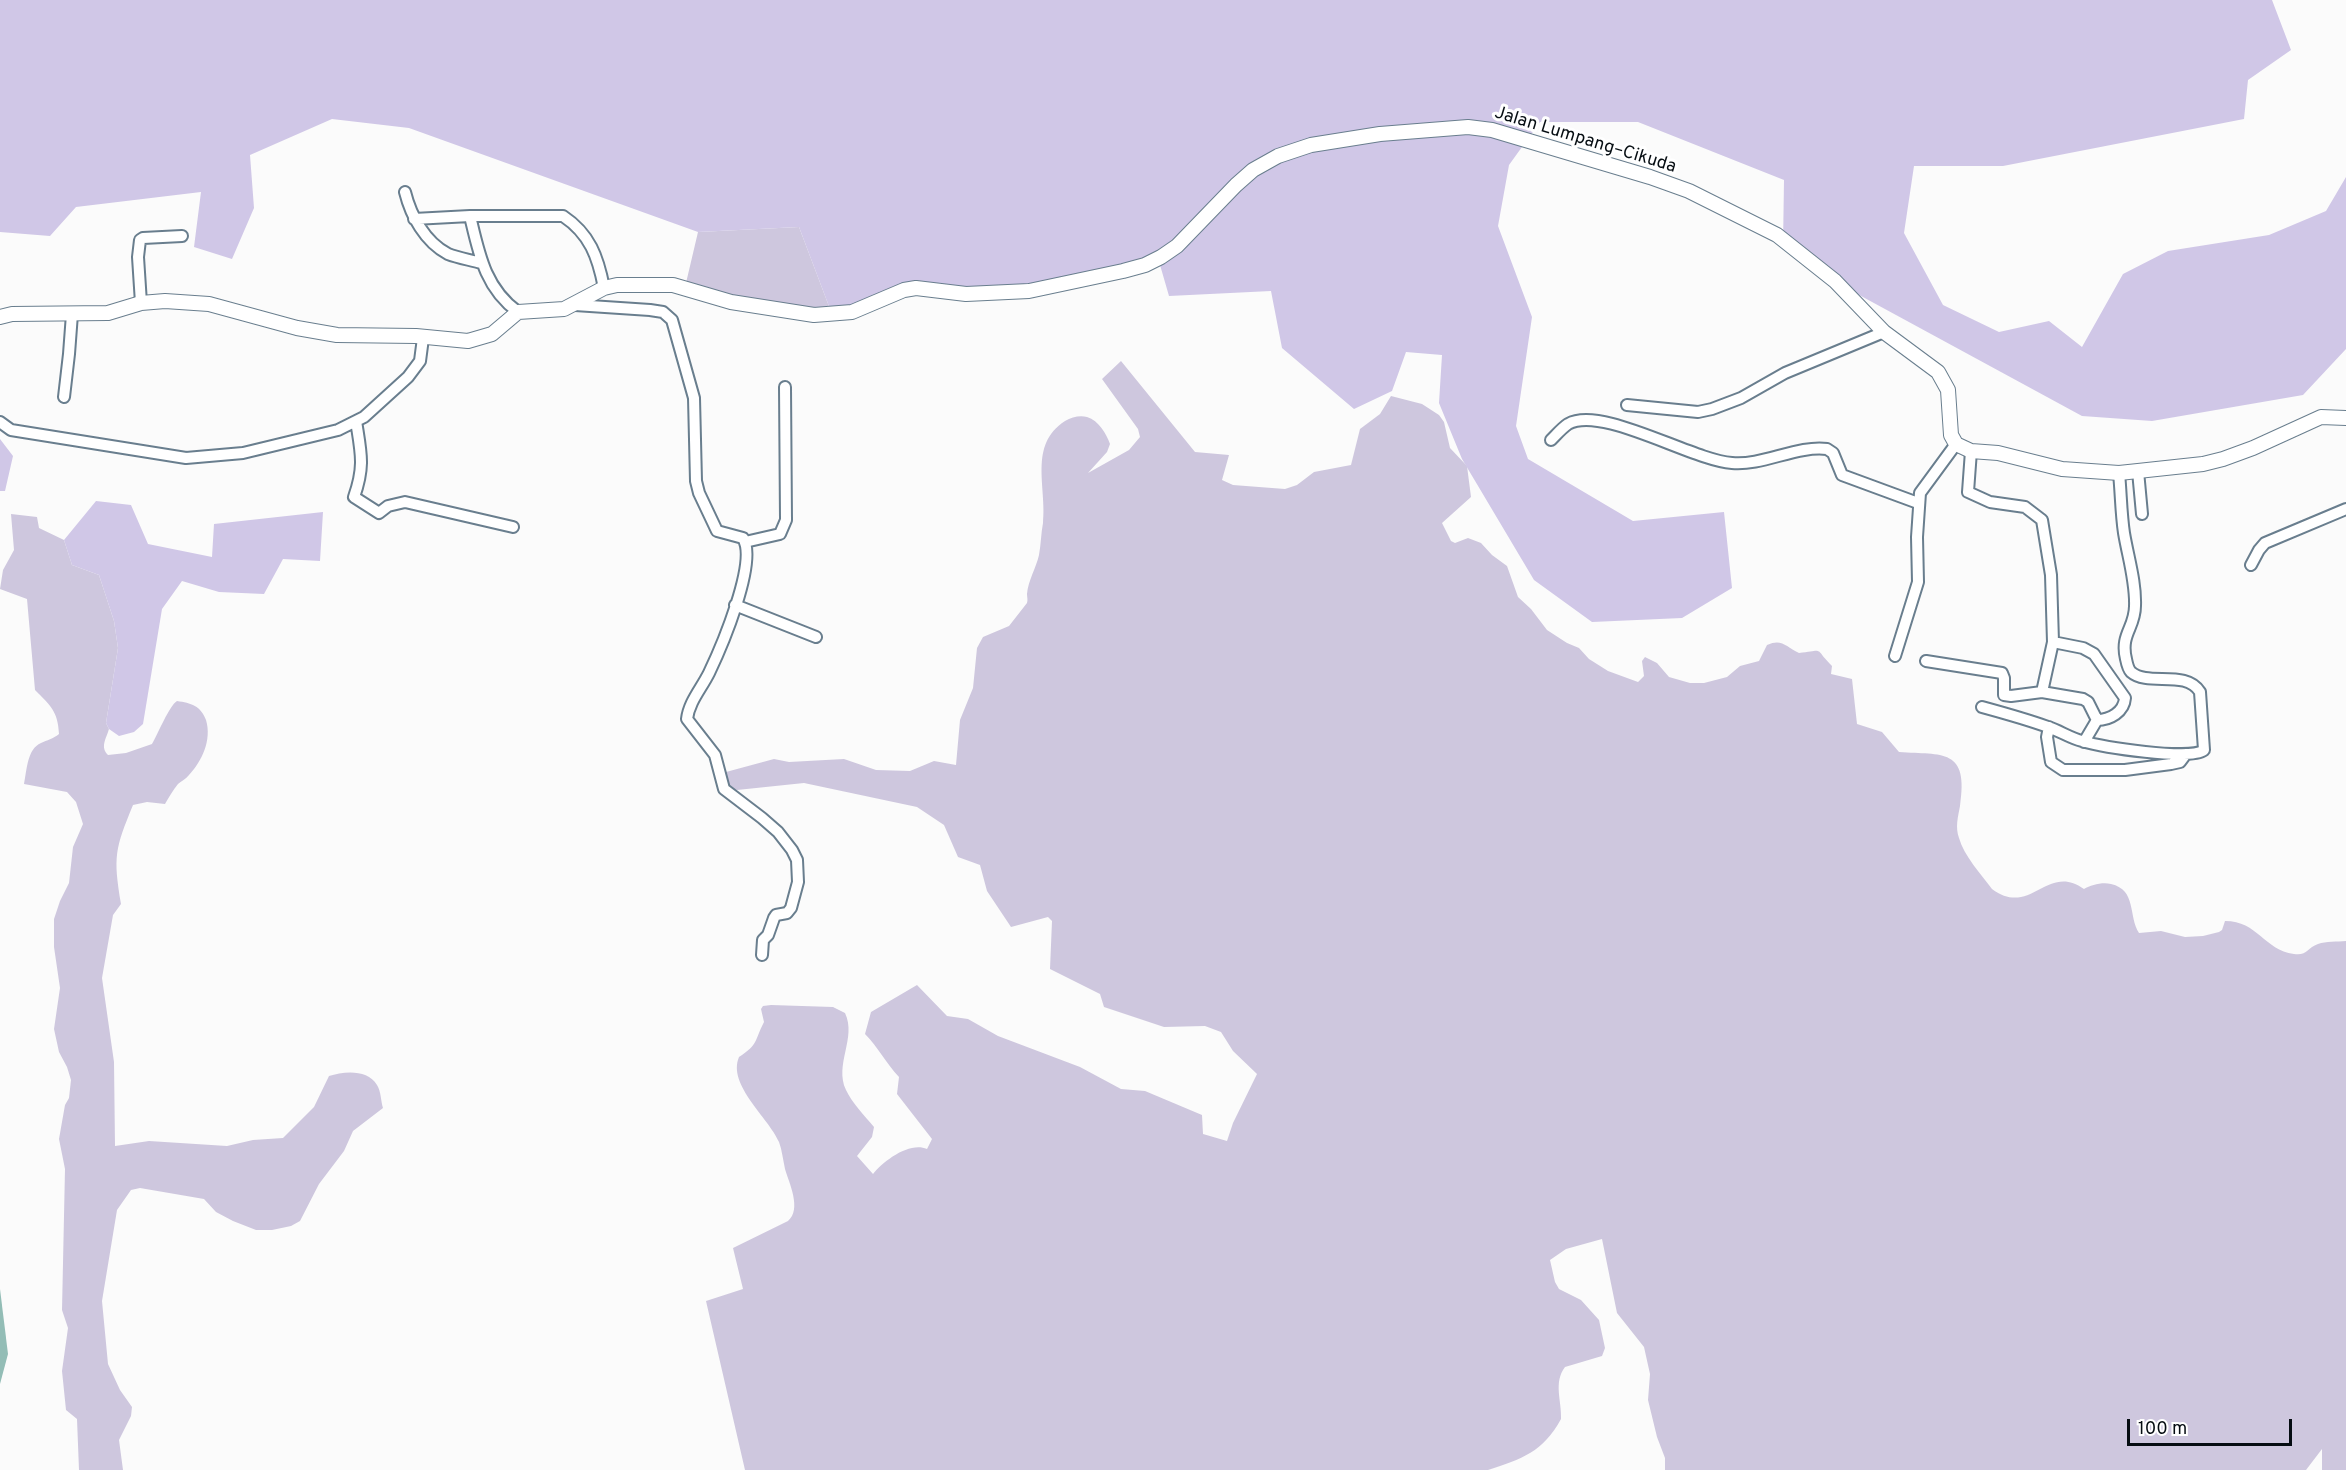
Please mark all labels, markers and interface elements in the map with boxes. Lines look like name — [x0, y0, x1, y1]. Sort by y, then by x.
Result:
street label: Jalan Lumpang–Cikuda — [1492, 103, 1678, 179]
scale bar — [2130, 1407, 2295, 1445]
text: 100 m — [2138, 1418, 2187, 1441]

